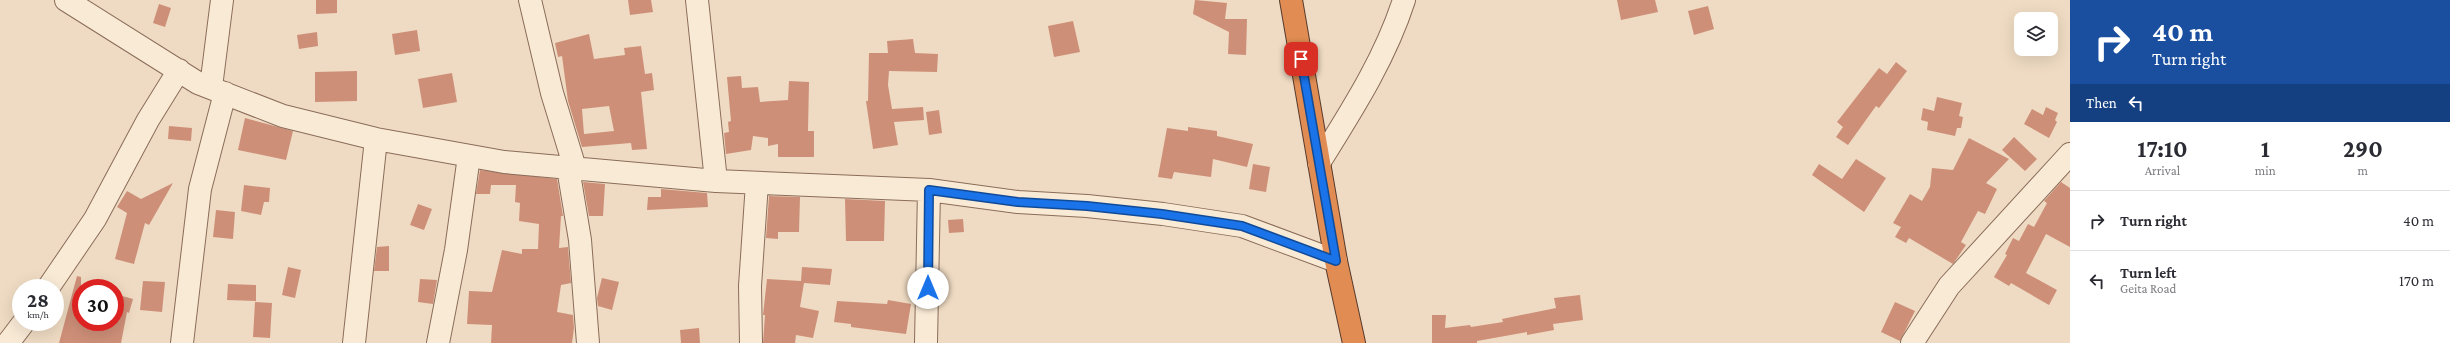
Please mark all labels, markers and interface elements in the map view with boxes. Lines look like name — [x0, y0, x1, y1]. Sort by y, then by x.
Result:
map controls — [2014, 12, 2058, 56]
button: layers — [2014, 12, 2058, 56]
icon: right — [2086, 16, 2138, 68]
text: 40 m — [2152, 16, 2213, 47]
pin — [1284, 42, 1318, 76]
icon: arrive — [1290, 48, 1312, 70]
text: Turn right — [2152, 49, 2226, 69]
icon: left — [2125, 92, 2147, 114]
text: Then — [2086, 95, 2117, 111]
text: 17:10 — [2137, 135, 2188, 162]
text: 1 — [2261, 135, 2270, 162]
text: 290 — [2343, 135, 2383, 162]
text: Arrival — [2145, 163, 2180, 178]
text: min — [2255, 163, 2276, 178]
text: m — [2358, 163, 2368, 178]
icon: right — [2086, 210, 2108, 232]
text: Turn right — [2120, 213, 2187, 229]
text: 40 m — [2403, 213, 2434, 229]
text: Turn left — [2120, 265, 2176, 281]
position arrow — [907, 267, 949, 309]
icon: left — [2086, 270, 2108, 292]
text: 170 m — [2399, 273, 2434, 289]
speed limit sign: 30 — [72, 279, 124, 331]
text: Geita Road — [2120, 281, 2176, 296]
text: 28 — [27, 289, 49, 311]
text: km/h — [27, 309, 49, 320]

